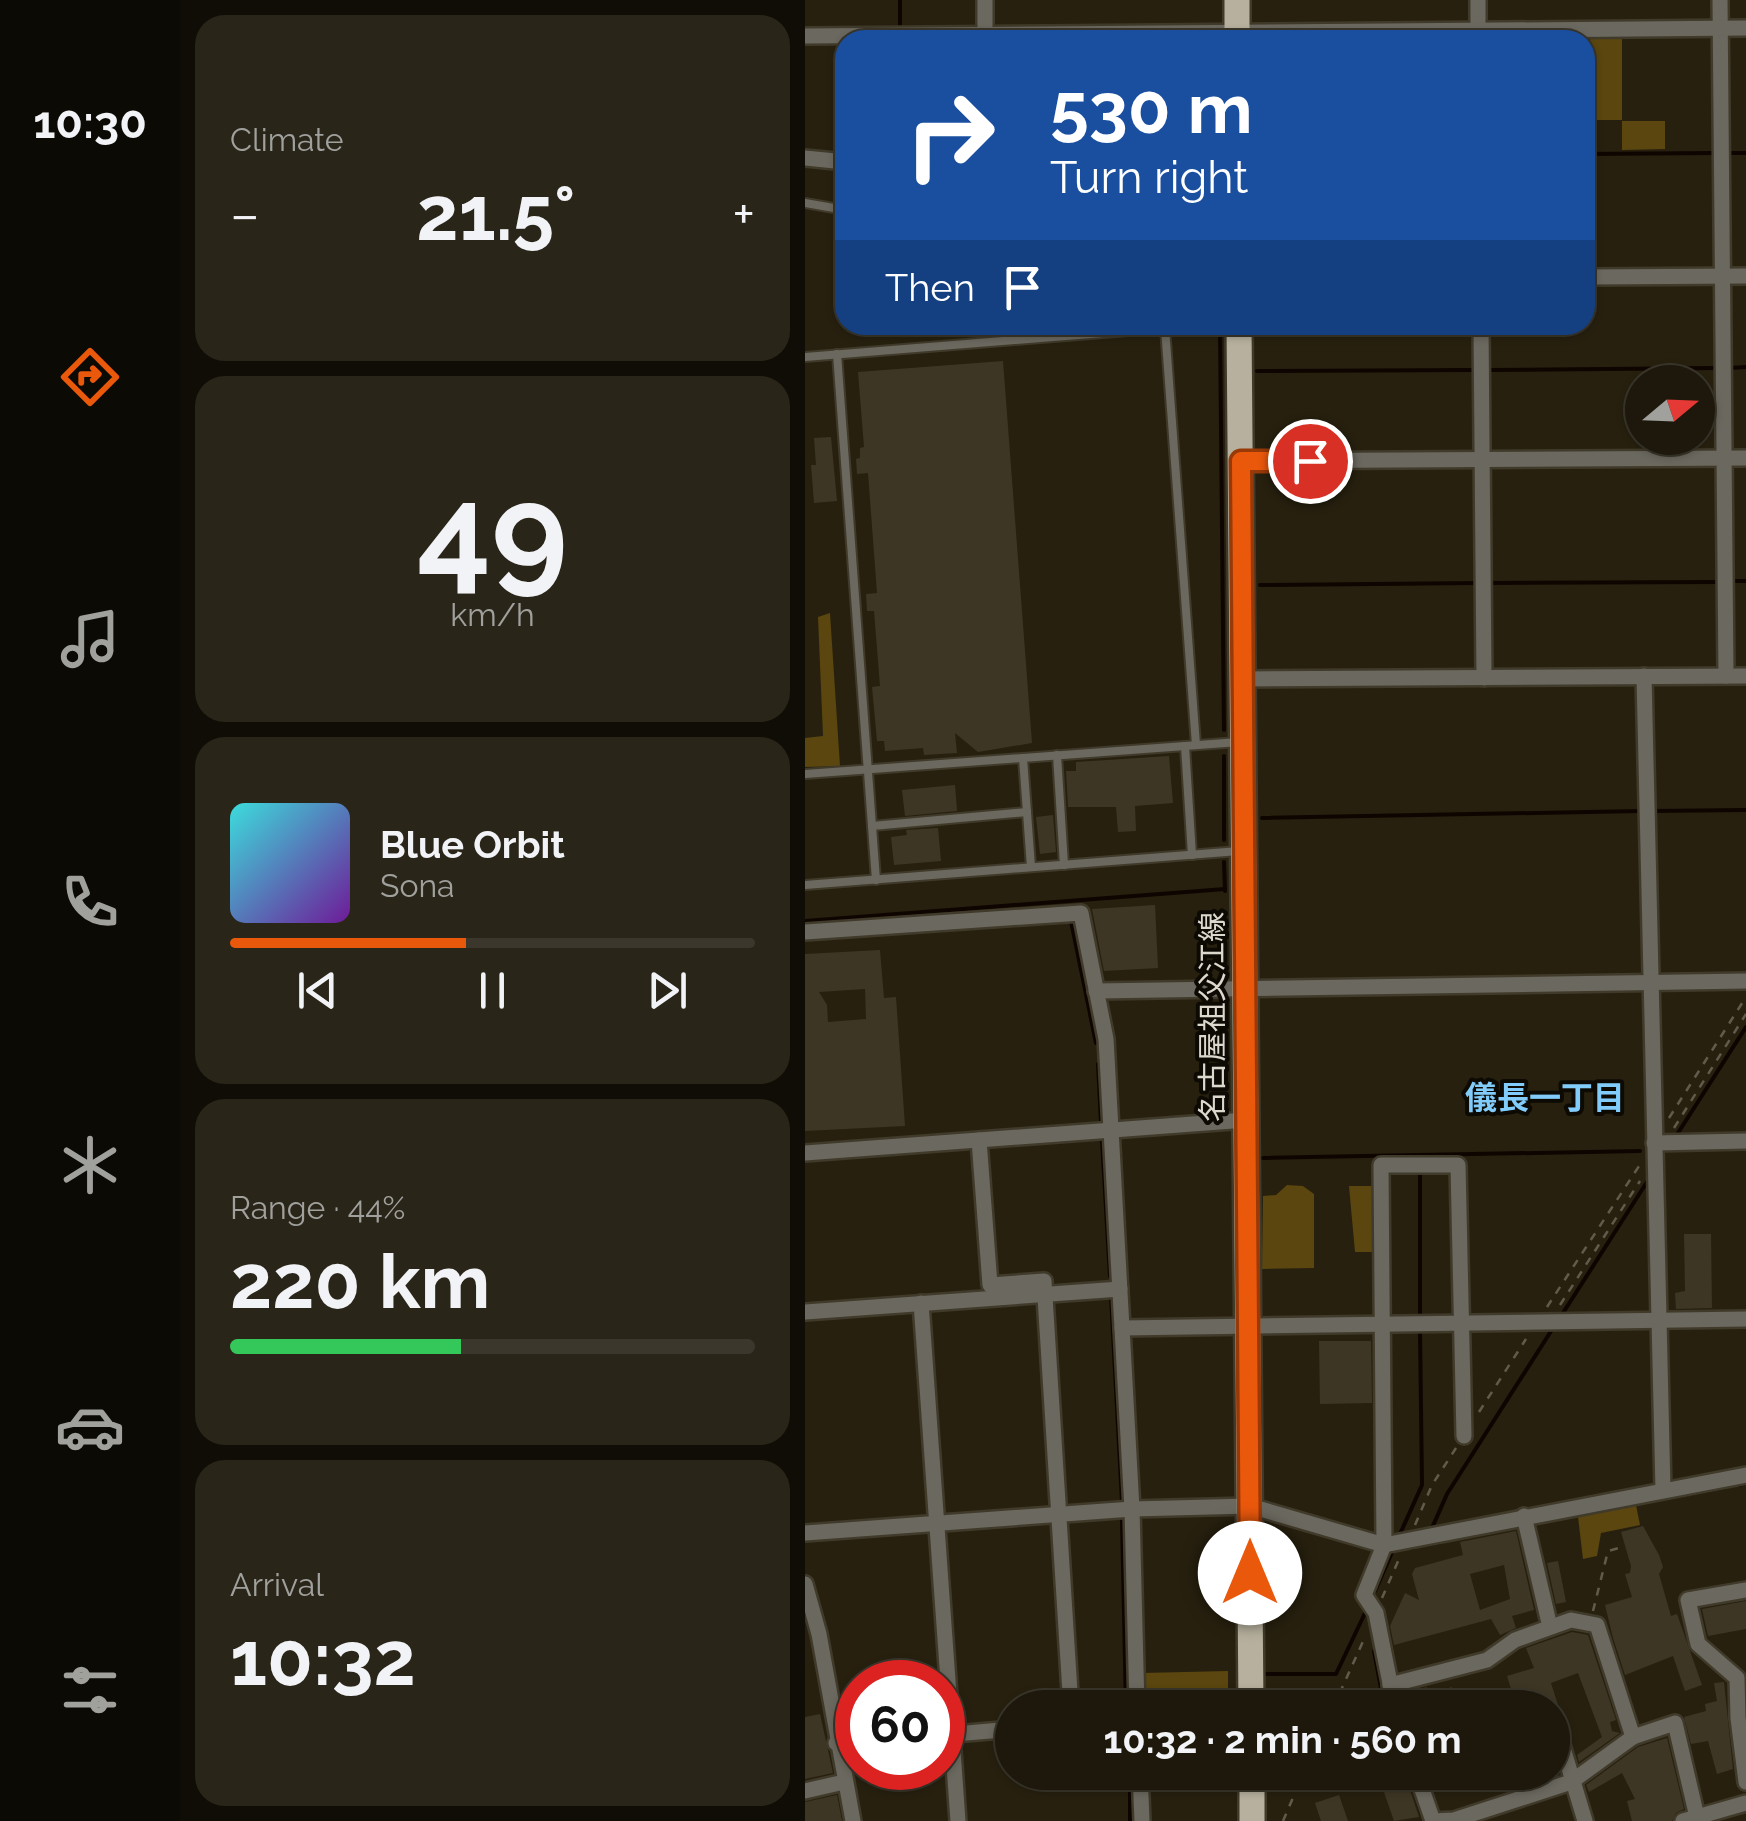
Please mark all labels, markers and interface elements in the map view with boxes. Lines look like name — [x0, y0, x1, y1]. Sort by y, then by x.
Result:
text: 530 m — [1050, 67, 1253, 149]
icon: right — [885, 70, 1015, 200]
text: 10:30 — [33, 96, 147, 149]
text: Climate — [230, 121, 344, 158]
text: Turn right — [1050, 151, 1248, 204]
text: 21.5° — [416, 169, 575, 258]
text: − — [230, 182, 260, 247]
text: + — [732, 182, 755, 247]
icon: arrive — [995, 260, 1050, 315]
text: Then — [885, 265, 975, 310]
icon: directions — [55, 342, 125, 412]
north arrow — [1625, 365, 1715, 455]
map controls — [1625, 365, 1715, 455]
pin — [1268, 419, 1353, 504]
icon: arrive — [1283, 434, 1338, 489]
text: 49 — [417, 455, 568, 607]
text: km/h — [450, 596, 535, 633]
icon: music — [55, 604, 125, 674]
text: Blue Orbit — [380, 822, 565, 867]
icon: phone — [55, 867, 125, 937]
text: Sona — [380, 867, 455, 904]
street label: 名古屋祖父江線 — [1195, 912, 1230, 1122]
icon: previous — [290, 963, 345, 1018]
icon: pause — [465, 963, 520, 1018]
icon: next — [640, 963, 695, 1018]
district label: 儀長一丁目 — [1465, 1079, 1625, 1116]
icon: climate — [55, 1130, 125, 1200]
text: Range · 44% — [230, 1189, 405, 1226]
text: 220 km — [230, 1237, 490, 1326]
icon: car — [55, 1392, 125, 1462]
position arrow — [1198, 1521, 1302, 1625]
text: Arrival — [230, 1566, 324, 1603]
text: 10:32 — [230, 1614, 416, 1703]
icon: filters — [55, 1655, 125, 1725]
speed limit sign: 60 — [835, 1660, 965, 1790]
text: 10:32 · 2 min · 560 m — [1103, 1717, 1462, 1762]

